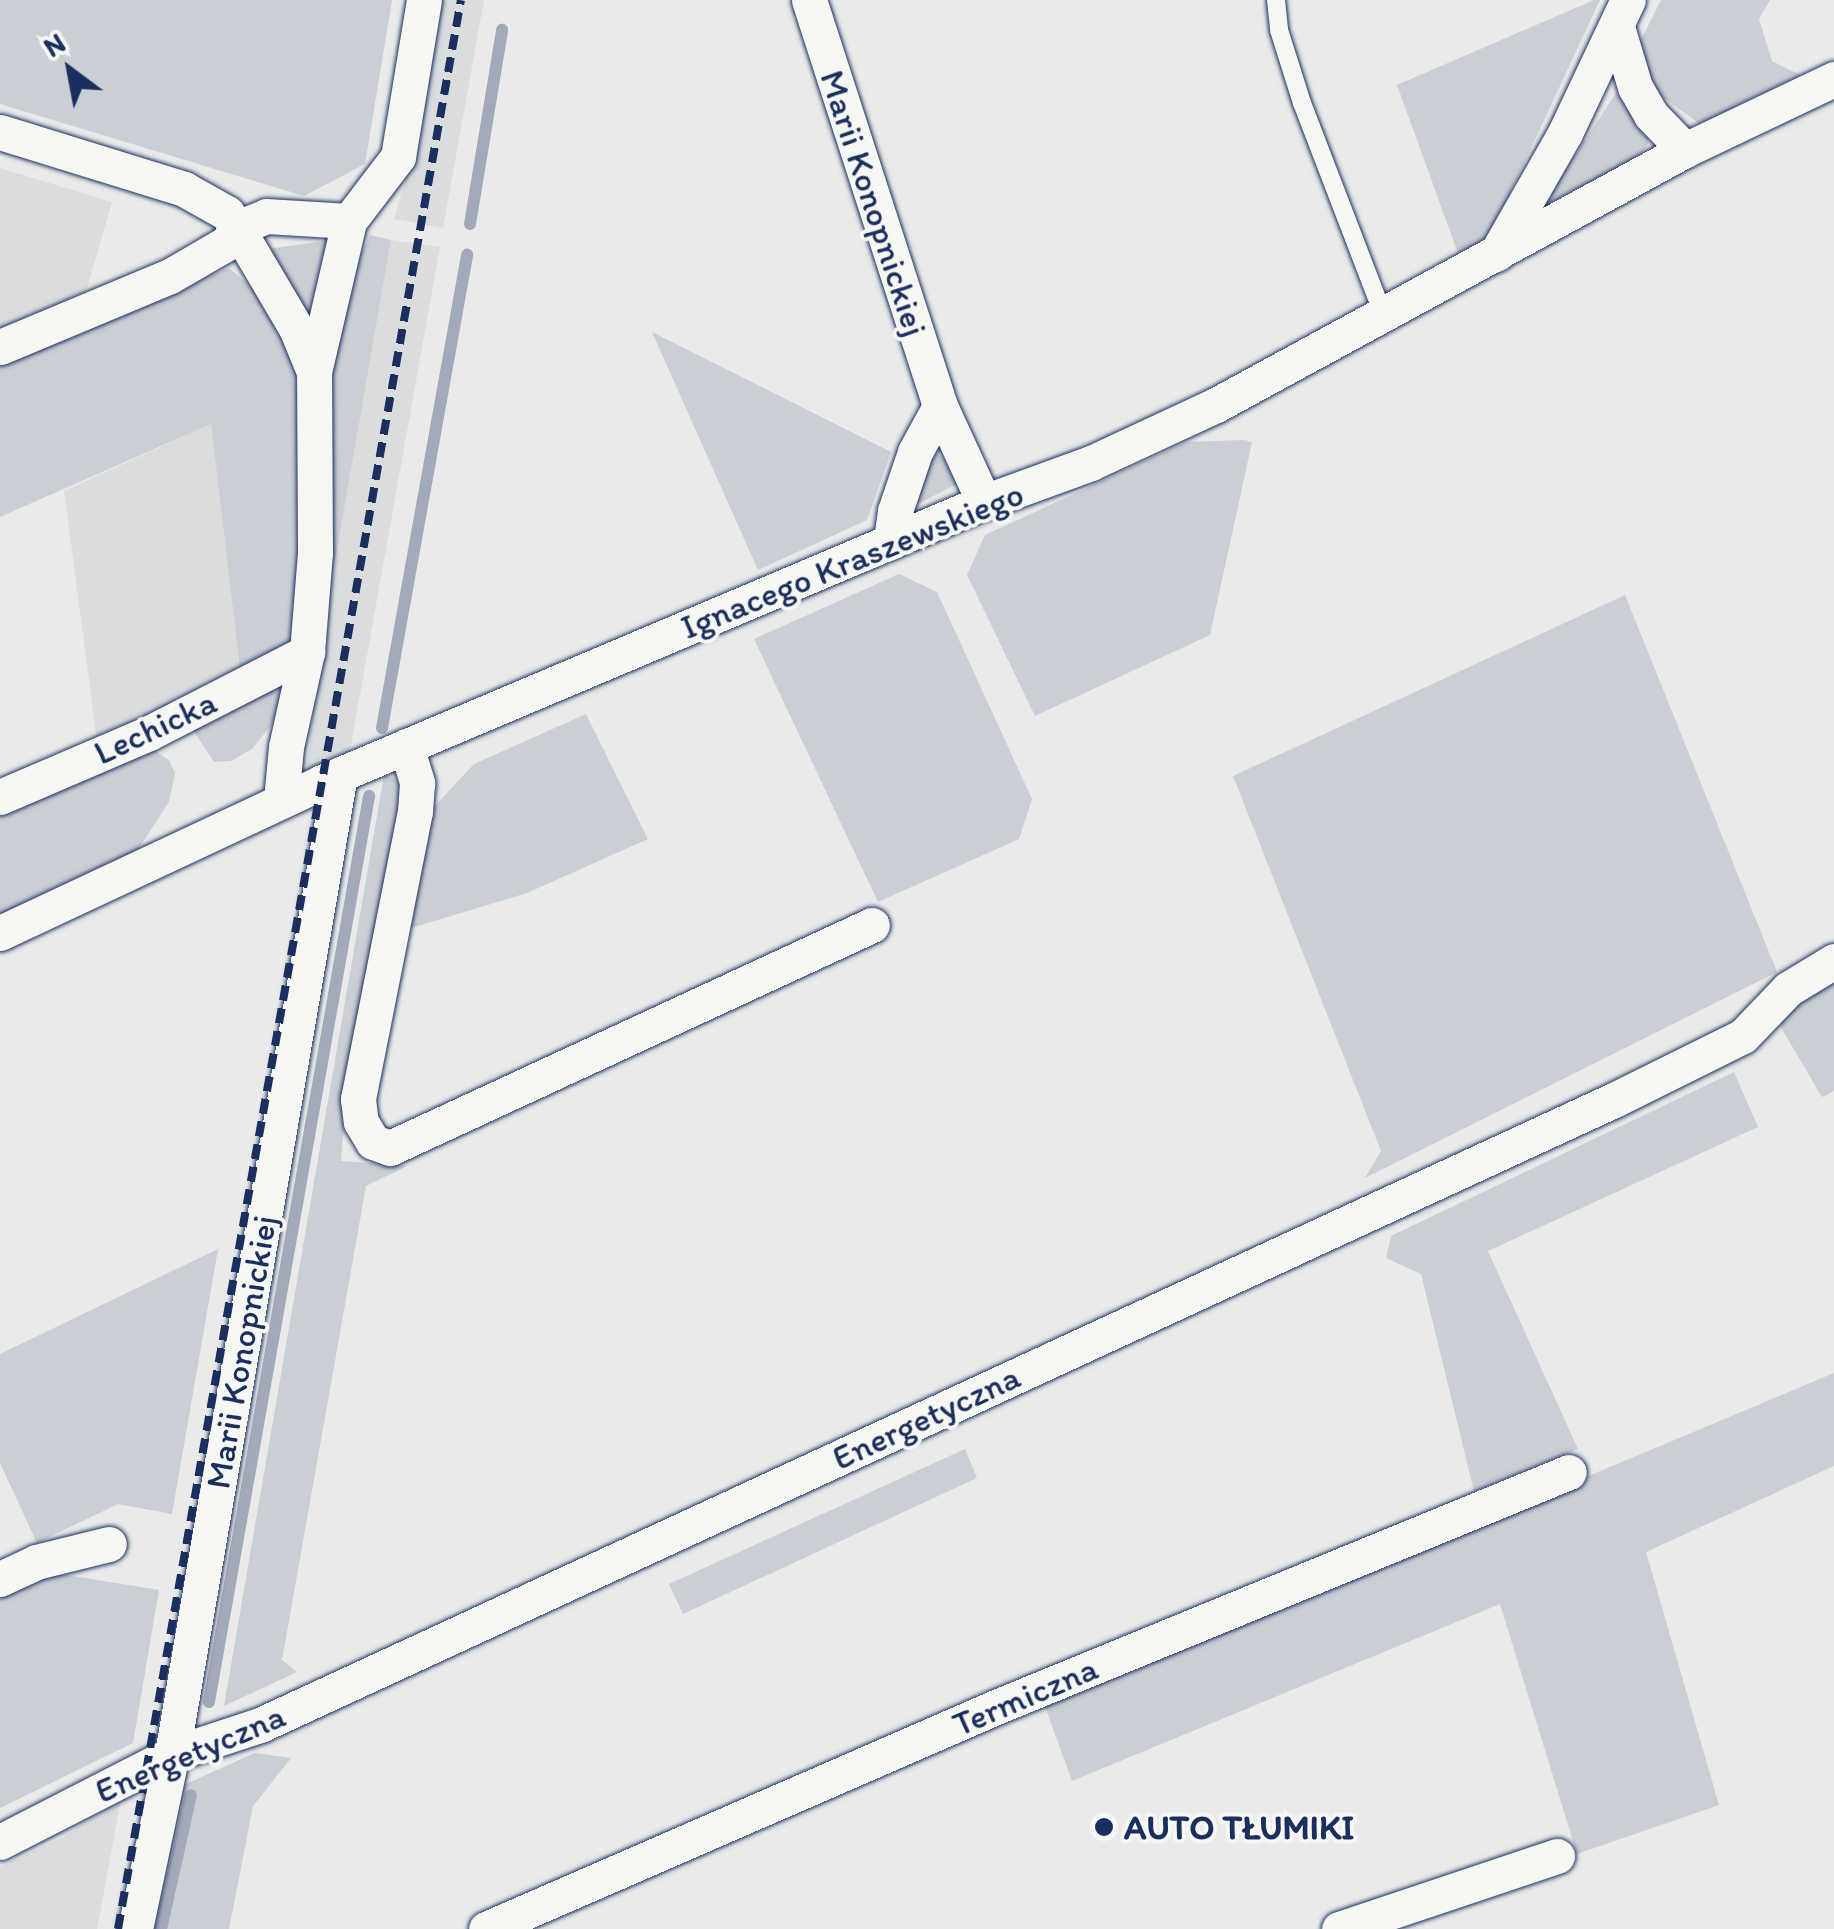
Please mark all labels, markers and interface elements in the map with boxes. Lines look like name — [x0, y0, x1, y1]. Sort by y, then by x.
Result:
north arrow — [20, 20, 120, 120]
text: N — [37, 25, 71, 64]
street label: Marii Konopnickiej — [811, 65, 937, 341]
street label: Ignacego Kraszewskiego — [674, 472, 1030, 648]
street label: Lechicka — [87, 680, 223, 774]
street label: Marii Konopnickiej — [196, 1212, 286, 1492]
street label: Energetyczna — [825, 1355, 1027, 1479]
street label: Termiczna — [946, 1647, 1104, 1745]
street label: Energetyczna — [89, 1694, 291, 1812]
place label: AUTO TŁUMIKI — [1124, 1806, 1355, 1848]
marker: AUTO TŁUMIKI — [1093, 1816, 1115, 1838]

